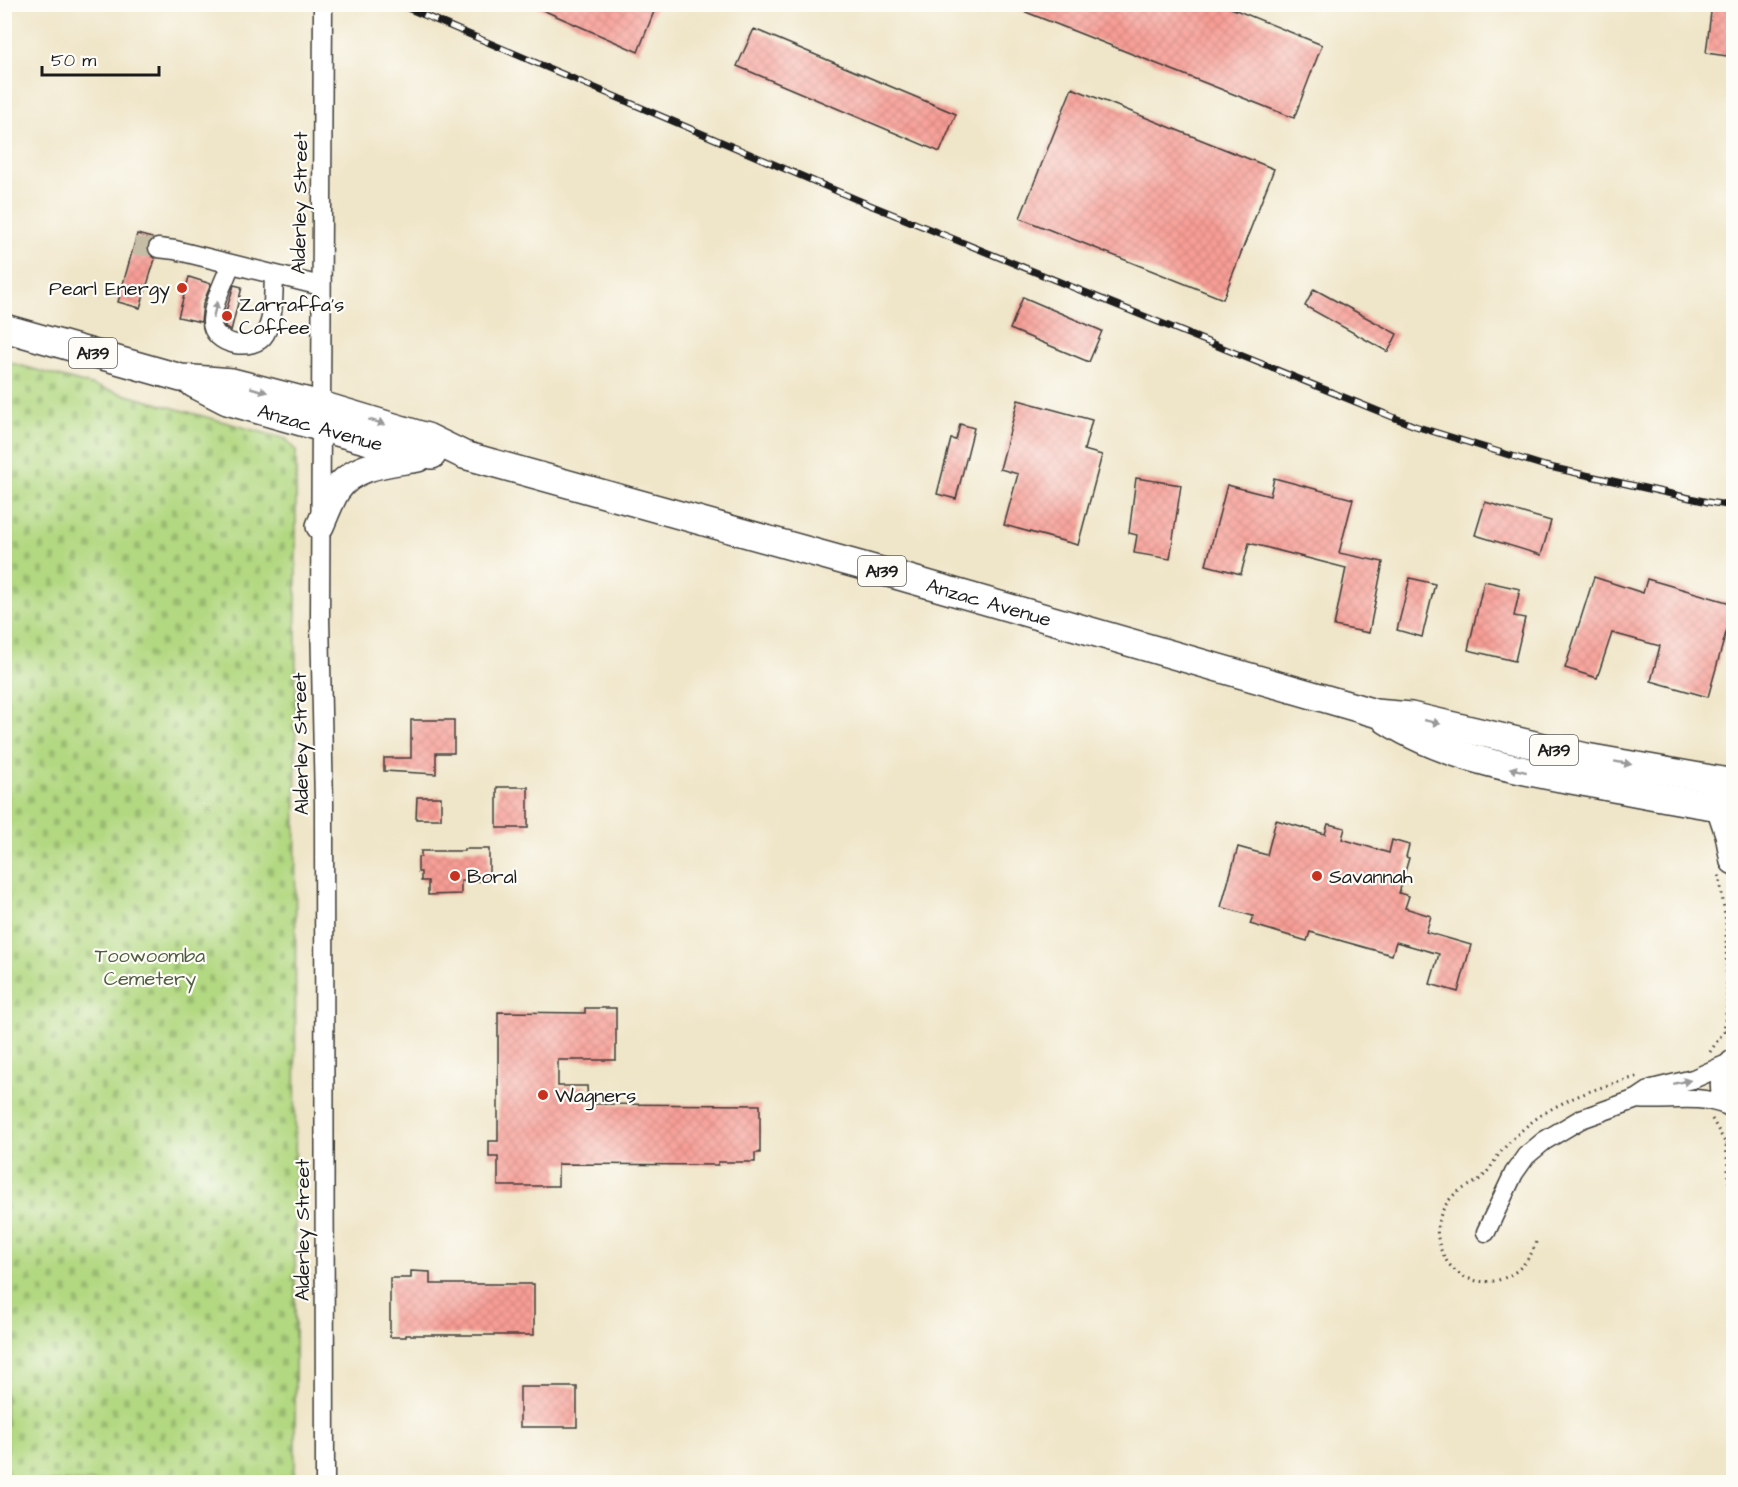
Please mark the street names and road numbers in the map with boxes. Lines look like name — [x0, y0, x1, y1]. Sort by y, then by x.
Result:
street label: Alderley Street — [285, 131, 316, 275]
road number: A139 — [69, 338, 117, 368]
street label: Anzac Avenue — [254, 397, 385, 459]
road number: A139 — [858, 556, 906, 586]
street label: Anzac Avenue — [923, 572, 1054, 634]
street label: Alderley Street — [286, 672, 317, 816]
road number: A139 — [1530, 735, 1578, 765]
street label: Alderley Street — [289, 1159, 318, 1301]

